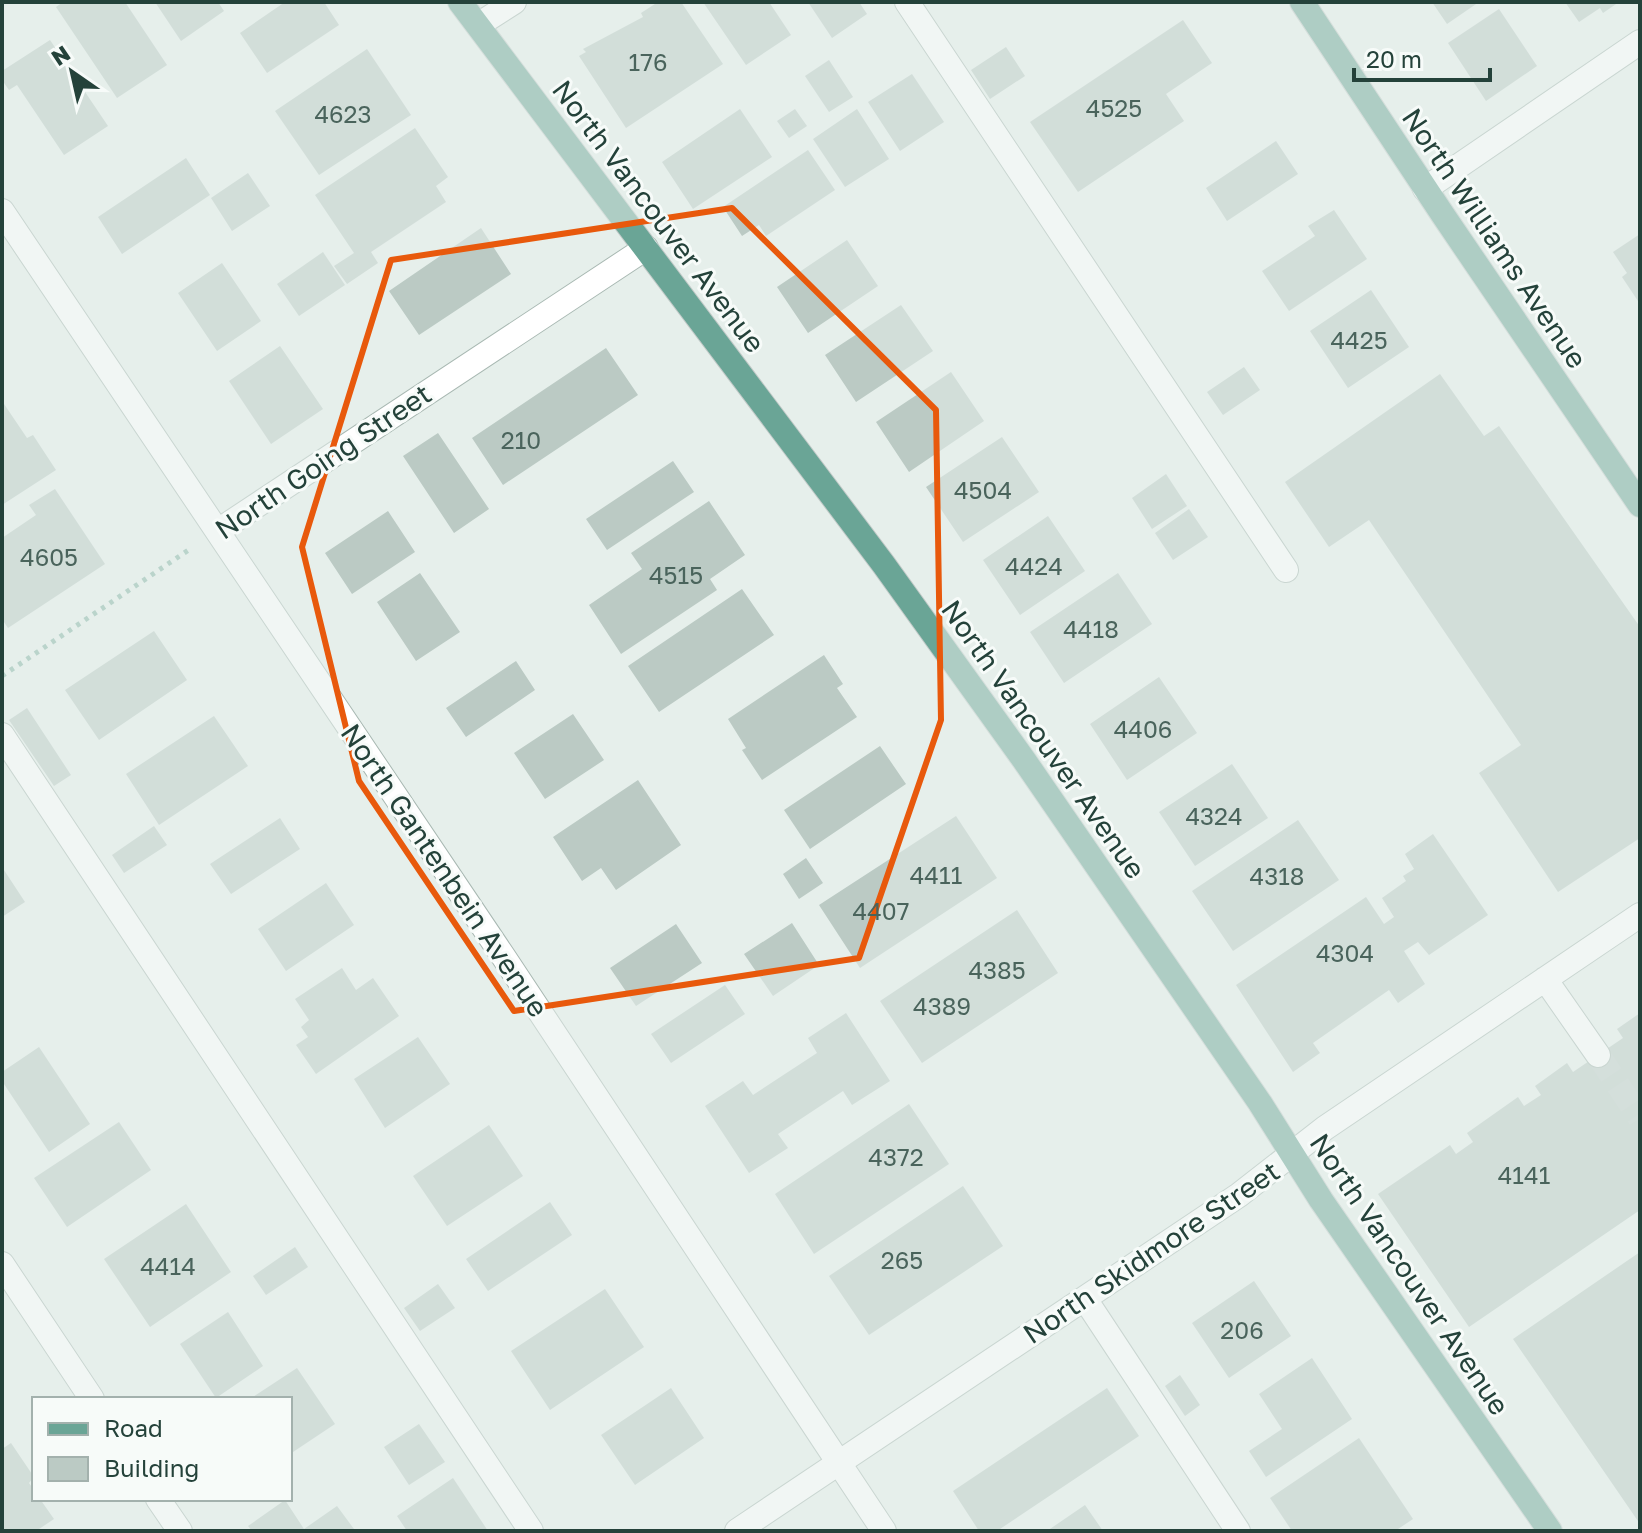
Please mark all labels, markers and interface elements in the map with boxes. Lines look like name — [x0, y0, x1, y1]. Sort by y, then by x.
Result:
north arrow — [32, 32, 112, 112]
scale bar — [1354, 32, 1490, 82]
text: N — [46, 39, 75, 71]
text: 20 m — [1366, 44, 1422, 73]
house number: 176 — [629, 47, 667, 76]
street label: North Vancouver Avenue — [546, 73, 772, 359]
house number: 4525 — [1086, 93, 1142, 122]
house number: 4623 — [314, 99, 372, 128]
street label: North Williams Avenue — [1396, 102, 1594, 374]
house number: 4425 — [1330, 325, 1388, 354]
street label: North Going Street — [209, 376, 437, 546]
house number: 210 — [501, 425, 541, 454]
house number: 4504 — [954, 475, 1012, 504]
house number: 4605 — [20, 542, 78, 571]
house number: 4424 — [1005, 551, 1063, 580]
house number: 4515 — [649, 560, 703, 589]
street label: North Vancouver Avenue — [935, 593, 1153, 885]
house number: 4418 — [1063, 614, 1119, 643]
house number: 4406 — [1114, 714, 1172, 743]
street label: North Gantenbein Avenue — [335, 717, 555, 1023]
house number: 4324 — [1185, 801, 1243, 830]
house number: 4411 — [910, 860, 962, 889]
house number: 4318 — [1250, 861, 1304, 890]
house number: 4407 — [853, 896, 909, 925]
house number: 4304 — [1316, 938, 1374, 967]
house number: 4385 — [968, 955, 1026, 984]
house number: 4389 — [913, 991, 971, 1020]
street label: North Vancouver Avenue — [1303, 1127, 1517, 1421]
house number: 4372 — [868, 1142, 924, 1171]
street label: North Skidmore Street — [1017, 1154, 1285, 1350]
house number: 4141 — [1498, 1160, 1550, 1189]
house number: 265 — [881, 1245, 923, 1274]
house number: 4414 — [140, 1251, 196, 1280]
house number: 206 — [1220, 1315, 1264, 1344]
legend — [32, 1397, 292, 1501]
text: Road — [104, 1413, 163, 1442]
text: Building — [104, 1453, 199, 1482]

